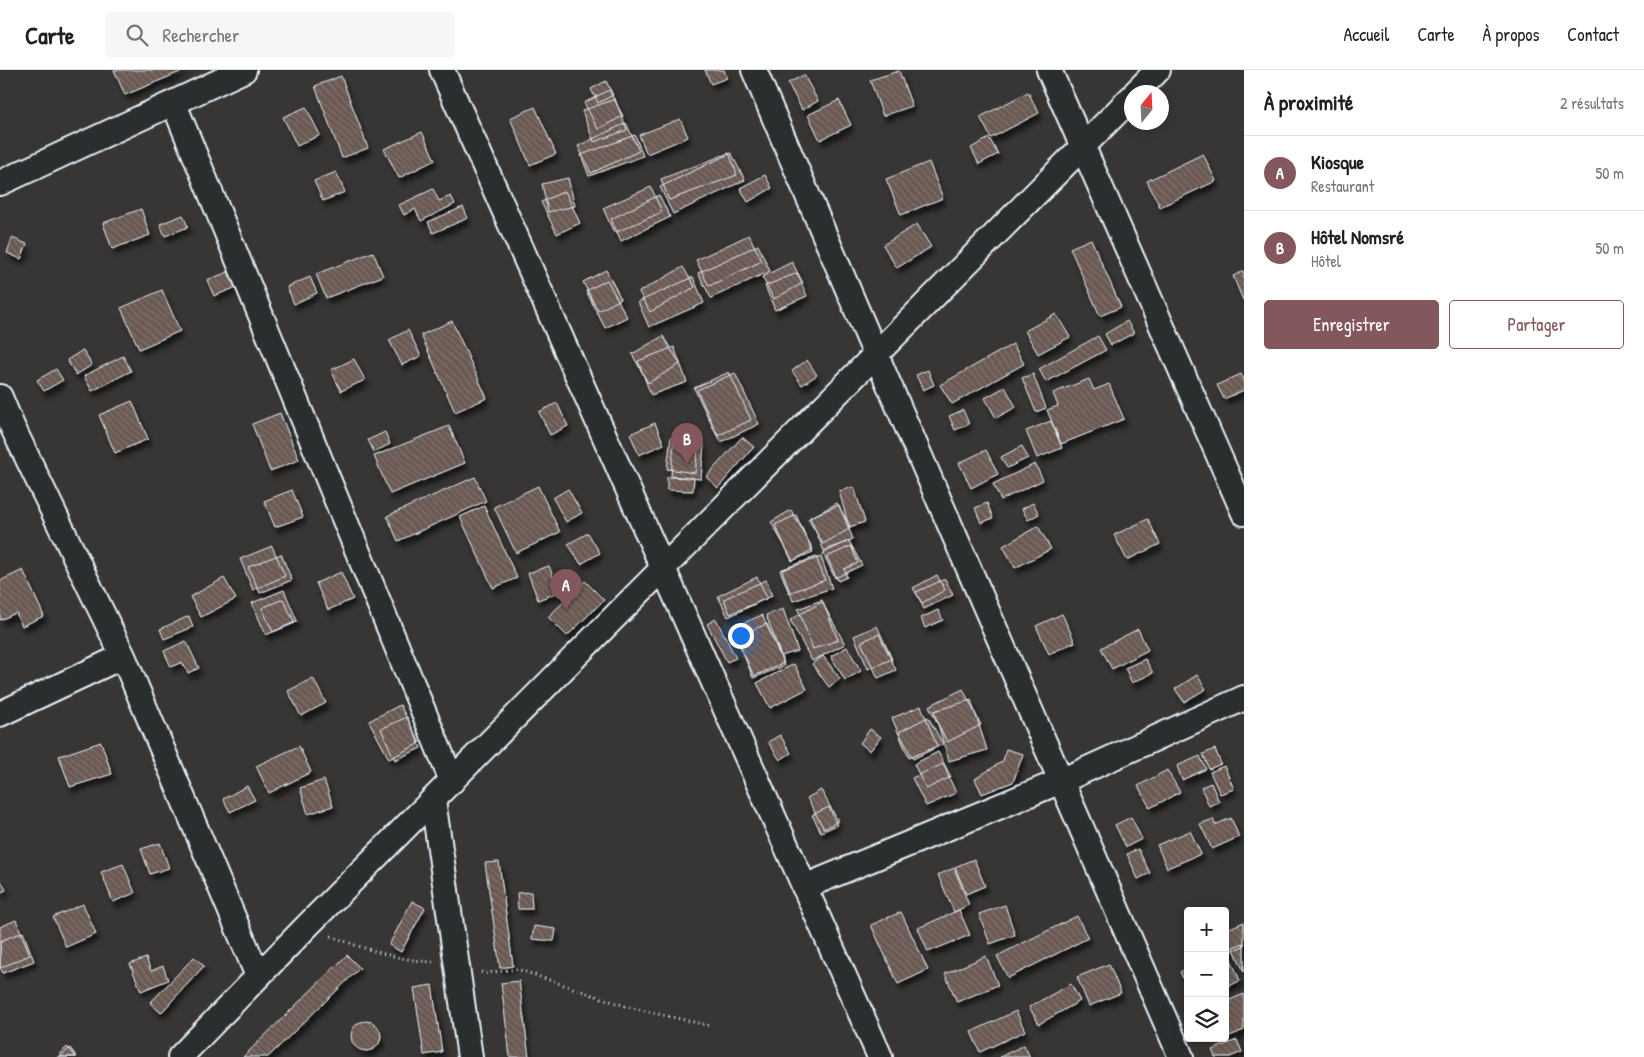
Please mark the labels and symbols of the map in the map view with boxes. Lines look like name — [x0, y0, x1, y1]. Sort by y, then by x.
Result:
north arrow — [1124, 85, 1169, 130]
pin: B — [671, 423, 703, 464]
pin: A — [550, 569, 582, 610]
your location — [728, 623, 754, 649]

